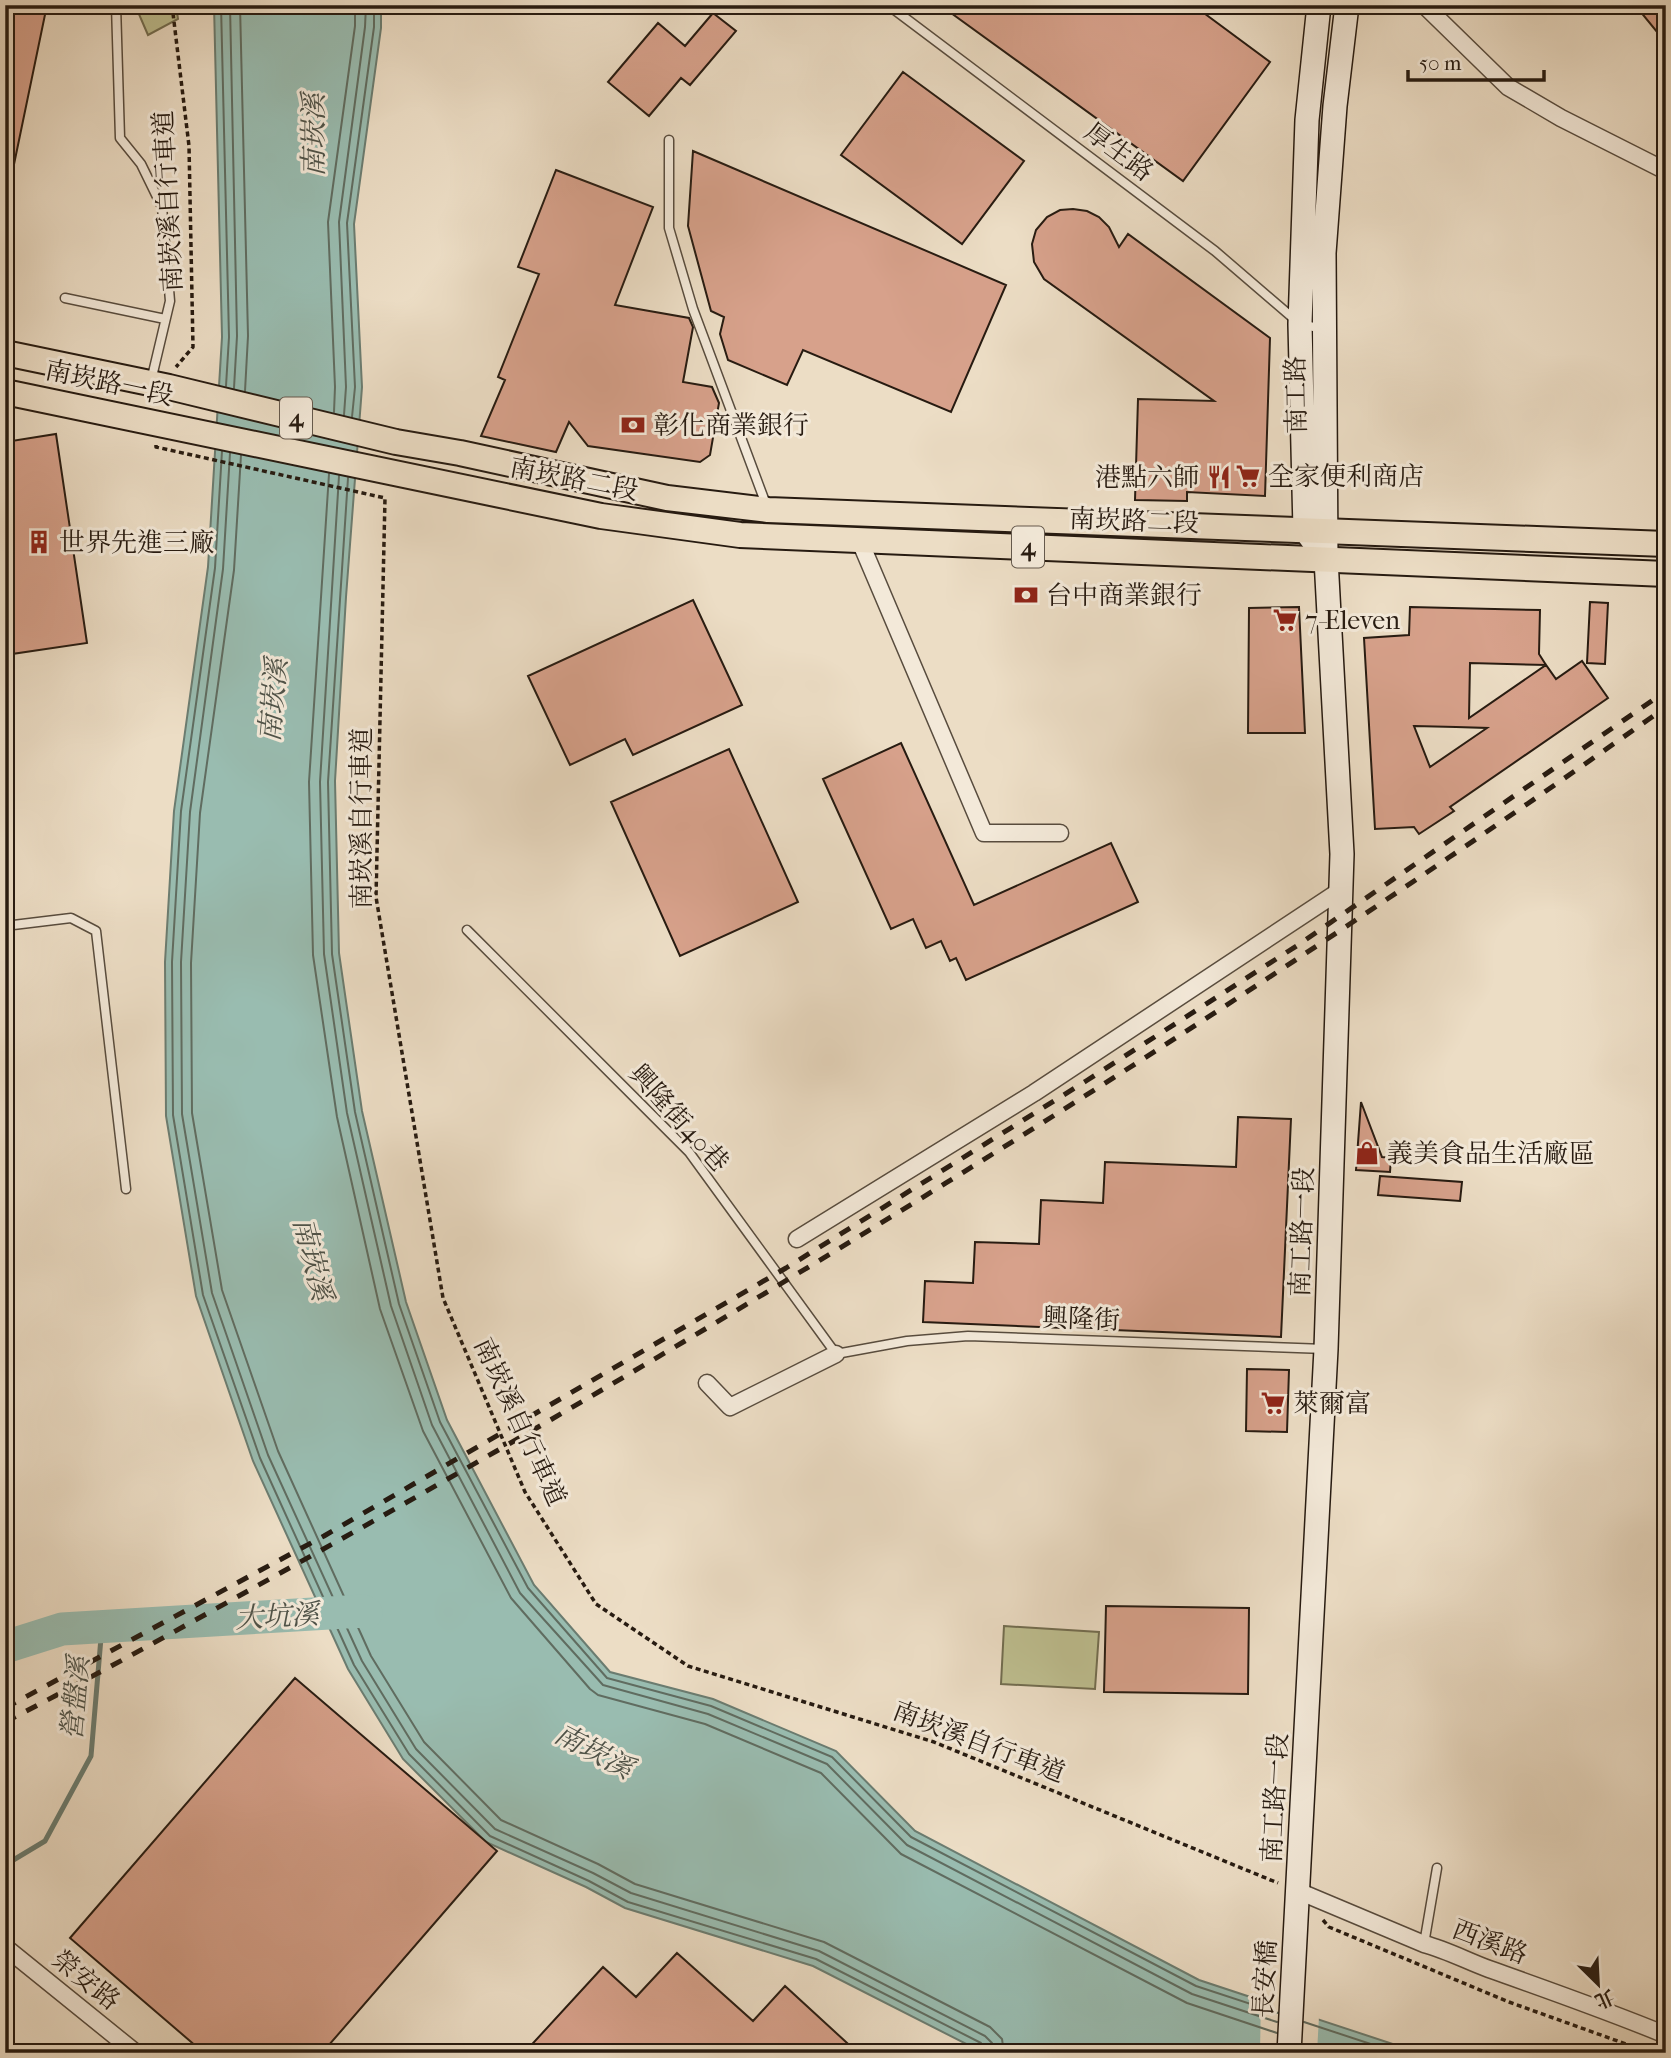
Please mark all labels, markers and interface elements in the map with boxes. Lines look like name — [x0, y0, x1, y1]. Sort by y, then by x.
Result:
scale bar — [1408, 38, 1545, 82]
text: 50 m — [1419, 51, 1462, 75]
water label: 南崁溪 — [297, 90, 330, 177]
street label: 南崁溪自行車道 — [148, 109, 188, 293]
street label: 厚生路 — [1079, 116, 1159, 188]
street label: 南崁路一段 — [42, 354, 176, 412]
street label: 南工路 — [1280, 356, 1312, 434]
road number: 4 — [280, 398, 312, 438]
place label: 彰化商業銀行 — [653, 410, 809, 441]
bank icon: 彰化商業銀行 — [619, 411, 647, 439]
street label: 南崁路二段 — [507, 451, 641, 507]
place label: 全家便利商店 — [1268, 461, 1424, 492]
place label: 港點六師 — [1095, 462, 1199, 493]
supermarket icon: 全家便利商店 — [1234, 462, 1262, 490]
restaurant icon: 港點六師 — [1205, 463, 1233, 491]
street label: 南崁路二段 — [1068, 503, 1200, 539]
road number: 4 — [1012, 526, 1044, 568]
place label: 世界先進三廠 — [59, 527, 215, 558]
building icon: 世界先進三廠 — [25, 528, 53, 556]
place label: 台中商業銀行 — [1046, 580, 1202, 611]
bank icon: 台中商業銀行 — [1012, 581, 1040, 609]
place label: 7-Eleven — [1305, 605, 1400, 636]
supermarket icon: 7-Eleven — [1271, 606, 1299, 634]
water label: 南崁溪 — [253, 654, 293, 743]
street label: 南崁溪自行車道 — [346, 727, 377, 909]
street label: 興隆街40巷 — [623, 1058, 735, 1178]
place label: 義美食品生活廠區 — [1387, 1138, 1595, 1169]
shop icon: 義美食品生活廠區 — [1353, 1139, 1381, 1167]
street label: 南工路一段 — [1284, 1166, 1320, 1298]
water label: 南崁溪 — [287, 1214, 340, 1307]
street label: 興隆街 — [1041, 1302, 1121, 1336]
street label: 南崁溪自行車道 — [467, 1333, 573, 1511]
place label: 萊爾富 — [1293, 1388, 1371, 1419]
supermarket icon: 萊爾富 — [1259, 1389, 1287, 1417]
water label: 大坑溪 — [234, 1597, 323, 1635]
water label: 營盤溪 — [55, 1652, 95, 1741]
street label: 南崁溪自行車道 — [888, 1695, 1070, 1789]
water label: 南崁溪 — [549, 1717, 641, 1787]
street label: 南工路一段 — [1256, 1732, 1294, 1864]
street label: 西溪路 — [1448, 1914, 1532, 1970]
street label: 長安橋 — [1247, 1939, 1283, 2019]
street label: 榮安路 — [46, 1943, 126, 2017]
north arrow — [1562, 1950, 1632, 2020]
text: 北 — [1591, 1985, 1618, 2013]

